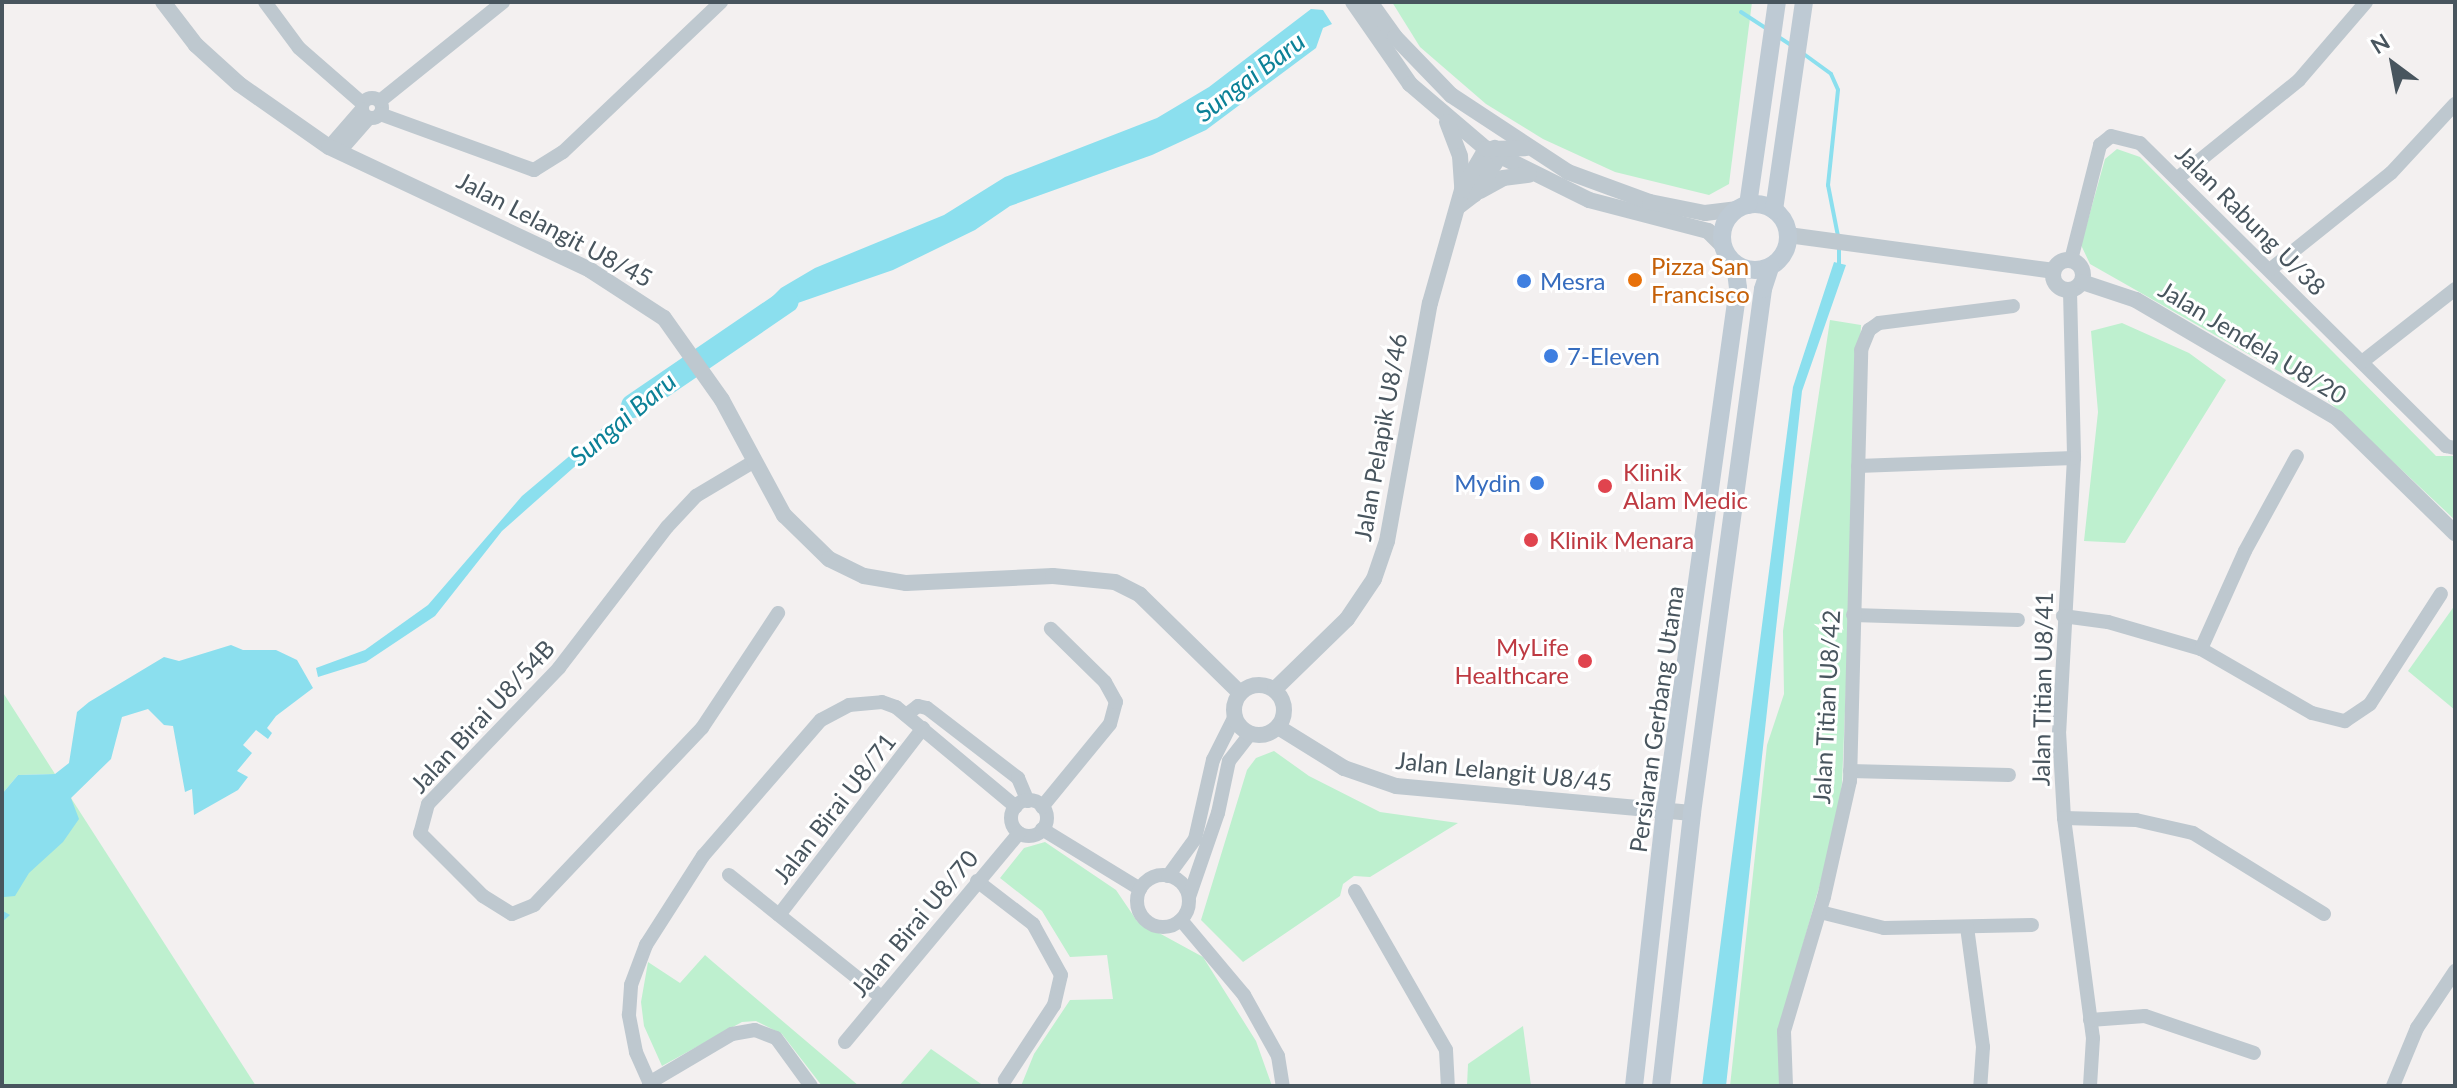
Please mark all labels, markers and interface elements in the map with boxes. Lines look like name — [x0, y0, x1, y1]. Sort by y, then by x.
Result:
north arrow — [2353, 24, 2433, 104]
water label: Sungai Baru — [1189, 26, 1311, 128]
text: N — [2366, 27, 2394, 59]
street label: Jalan Rabung U/38 — [2170, 139, 2332, 301]
street label: Jalan Lelangit U8/45 — [452, 165, 658, 293]
place label: Pizza San Francisco — [1651, 252, 1750, 308]
place label: Mesra — [1540, 267, 1605, 295]
marker: Pizza San Francisco — [1626, 271, 1644, 289]
marker: Mesra — [1515, 272, 1533, 290]
street label: Jalan Jendela U8/20 — [2154, 274, 2352, 410]
street label: Jalan Pelapik U8/46 — [1348, 331, 1412, 543]
place label: 7-Eleven — [1567, 342, 1660, 370]
marker: 7-Eleven — [1542, 347, 1560, 365]
water label: Sungai Baru — [563, 365, 683, 473]
place label: Klinik Alam Medic — [1623, 458, 1748, 514]
place label: Mydin — [1454, 469, 1521, 497]
marker: Mydin — [1528, 474, 1546, 492]
marker: Klinik Alam Medic — [1594, 475, 1616, 497]
place label: Klinik Menara — [1549, 526, 1694, 554]
marker: Klinik Menara — [1520, 529, 1542, 551]
street label: Persiaran Gerbang Utama — [1623, 584, 1689, 854]
street label: Jalan Titian U8/41 — [2026, 591, 2058, 787]
street label: Jalan Titian U8/42 — [1807, 609, 1845, 805]
place label: MyLife Healthcare — [1454, 633, 1569, 689]
street label: Jalan Birai U8/54B — [404, 634, 560, 798]
marker: MyLife Healthcare — [1576, 652, 1594, 670]
street label: Jalan Birai U8/71 — [767, 727, 901, 889]
street label: Jalan Lelangit U8/45 — [1395, 745, 1613, 797]
street label: Jalan Birai U8/70 — [844, 844, 984, 1002]

